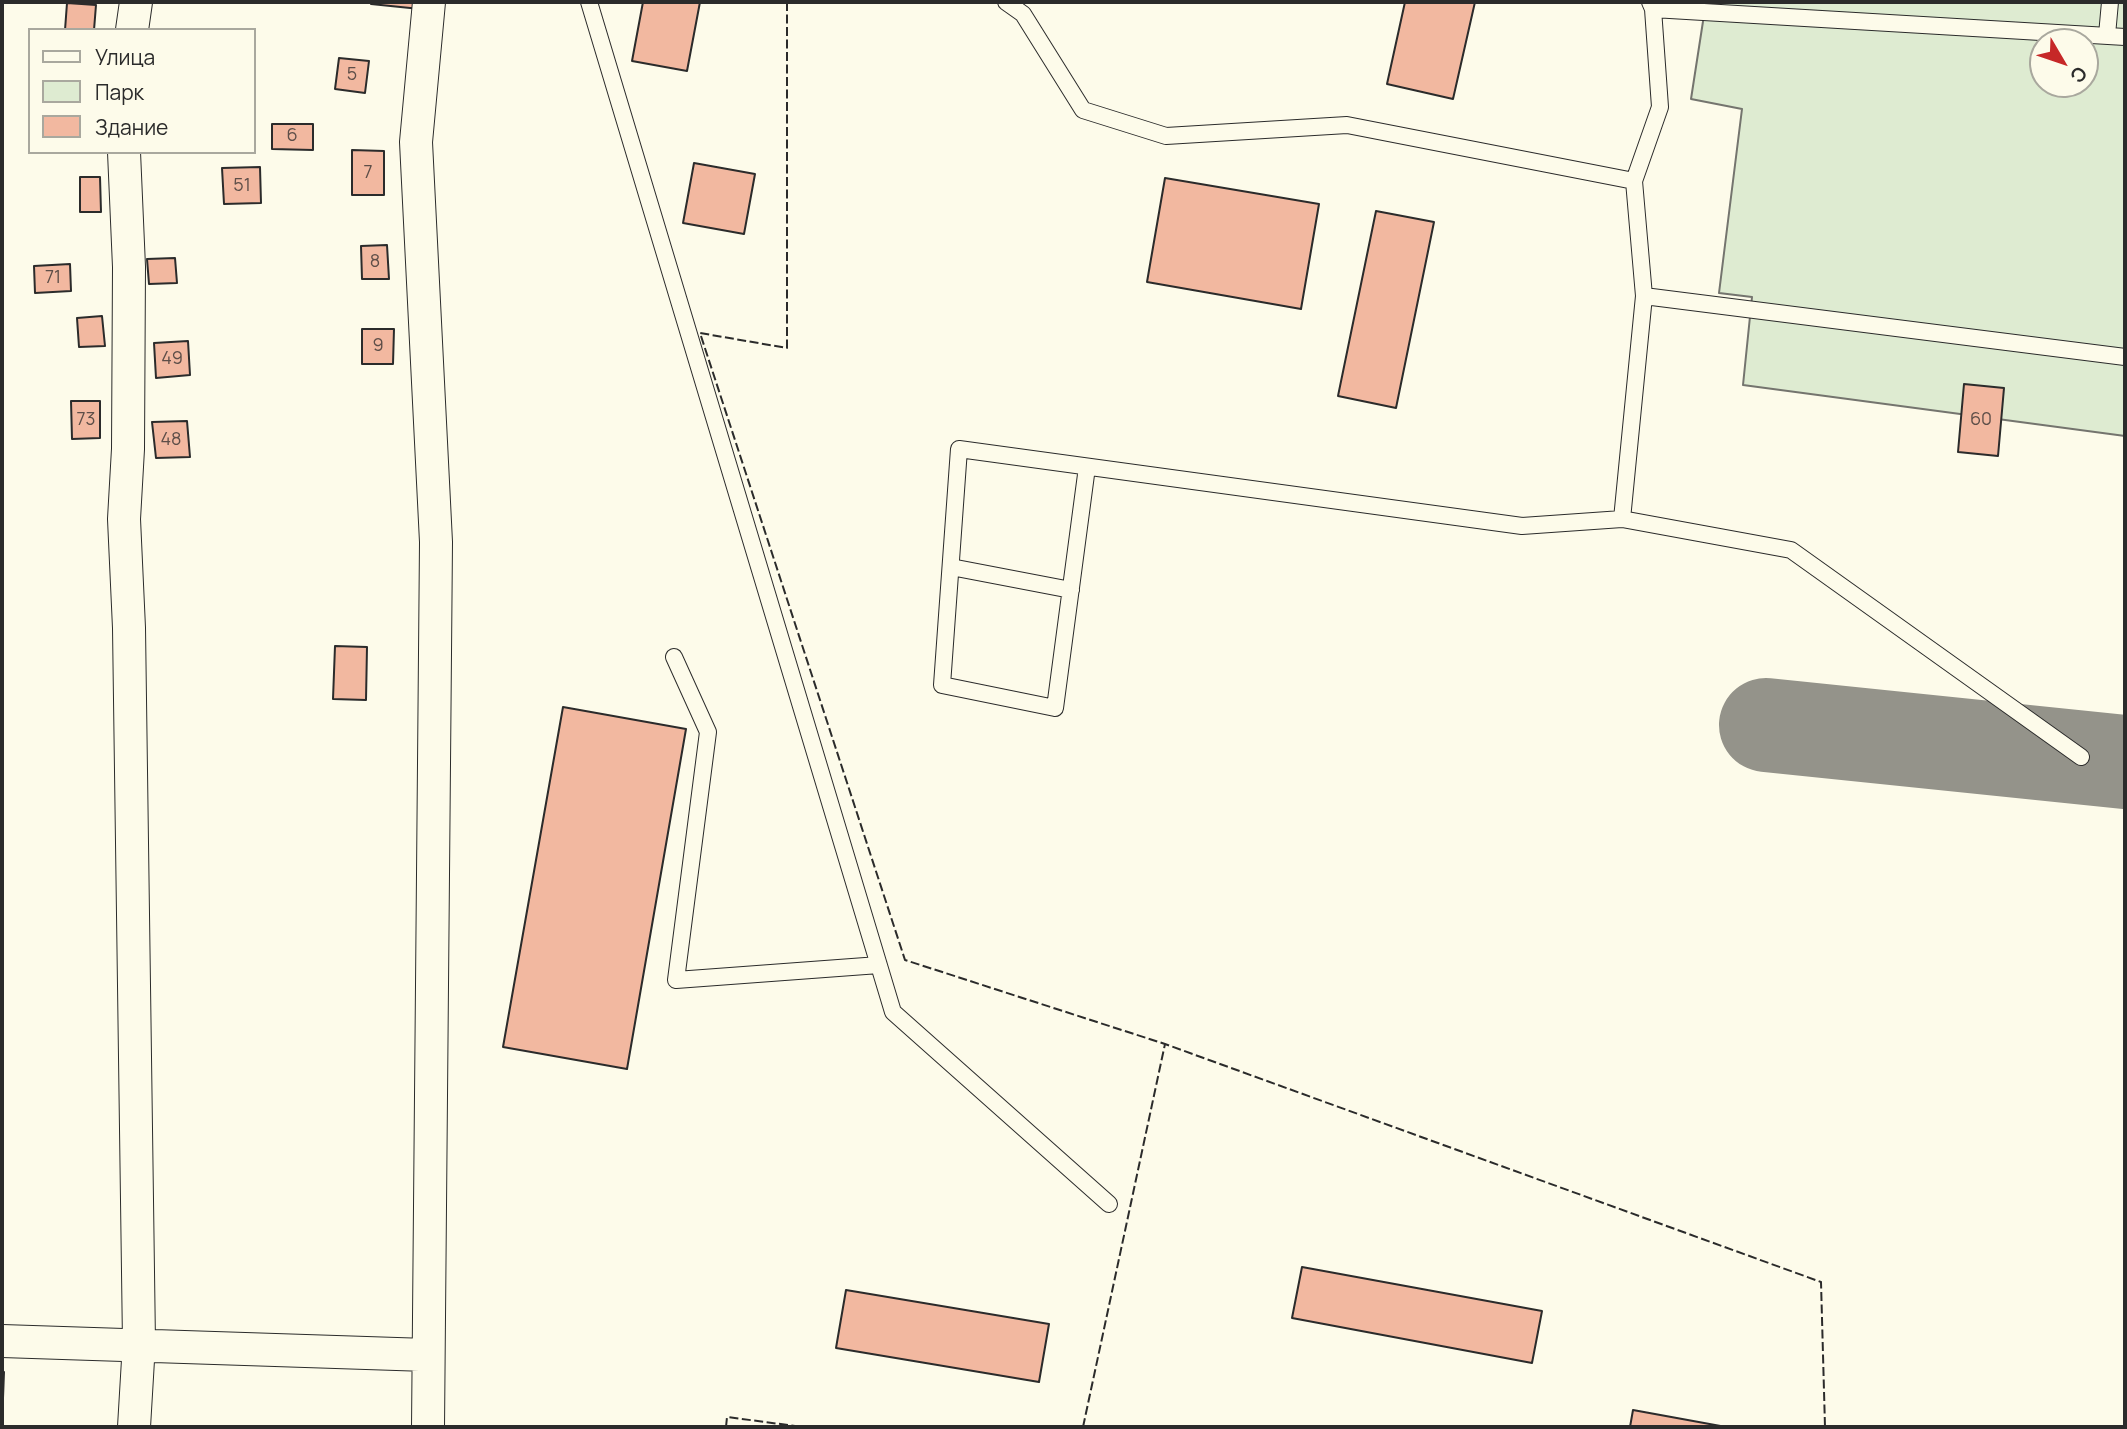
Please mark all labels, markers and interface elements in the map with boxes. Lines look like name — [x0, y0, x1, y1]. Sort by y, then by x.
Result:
legend — [28, 28, 256, 154]
north arrow — [2029, 28, 2099, 98]
text: Улица — [95, 43, 155, 71]
text: С — [2064, 61, 2093, 89]
house number: 5 — [347, 64, 357, 86]
text: Парк — [95, 78, 144, 106]
text: Здание — [95, 113, 168, 141]
house number: 6 — [286, 125, 298, 147]
house number: 7 — [363, 162, 373, 184]
house number: 51 — [233, 175, 251, 197]
house number: 8 — [370, 251, 380, 273]
house number: 71 — [45, 267, 61, 289]
house number: 9 — [372, 335, 384, 357]
house number: 49 — [161, 348, 183, 370]
house number: 73 — [77, 409, 95, 431]
house number: 60 — [1970, 409, 1992, 431]
house number: 48 — [160, 429, 182, 451]

